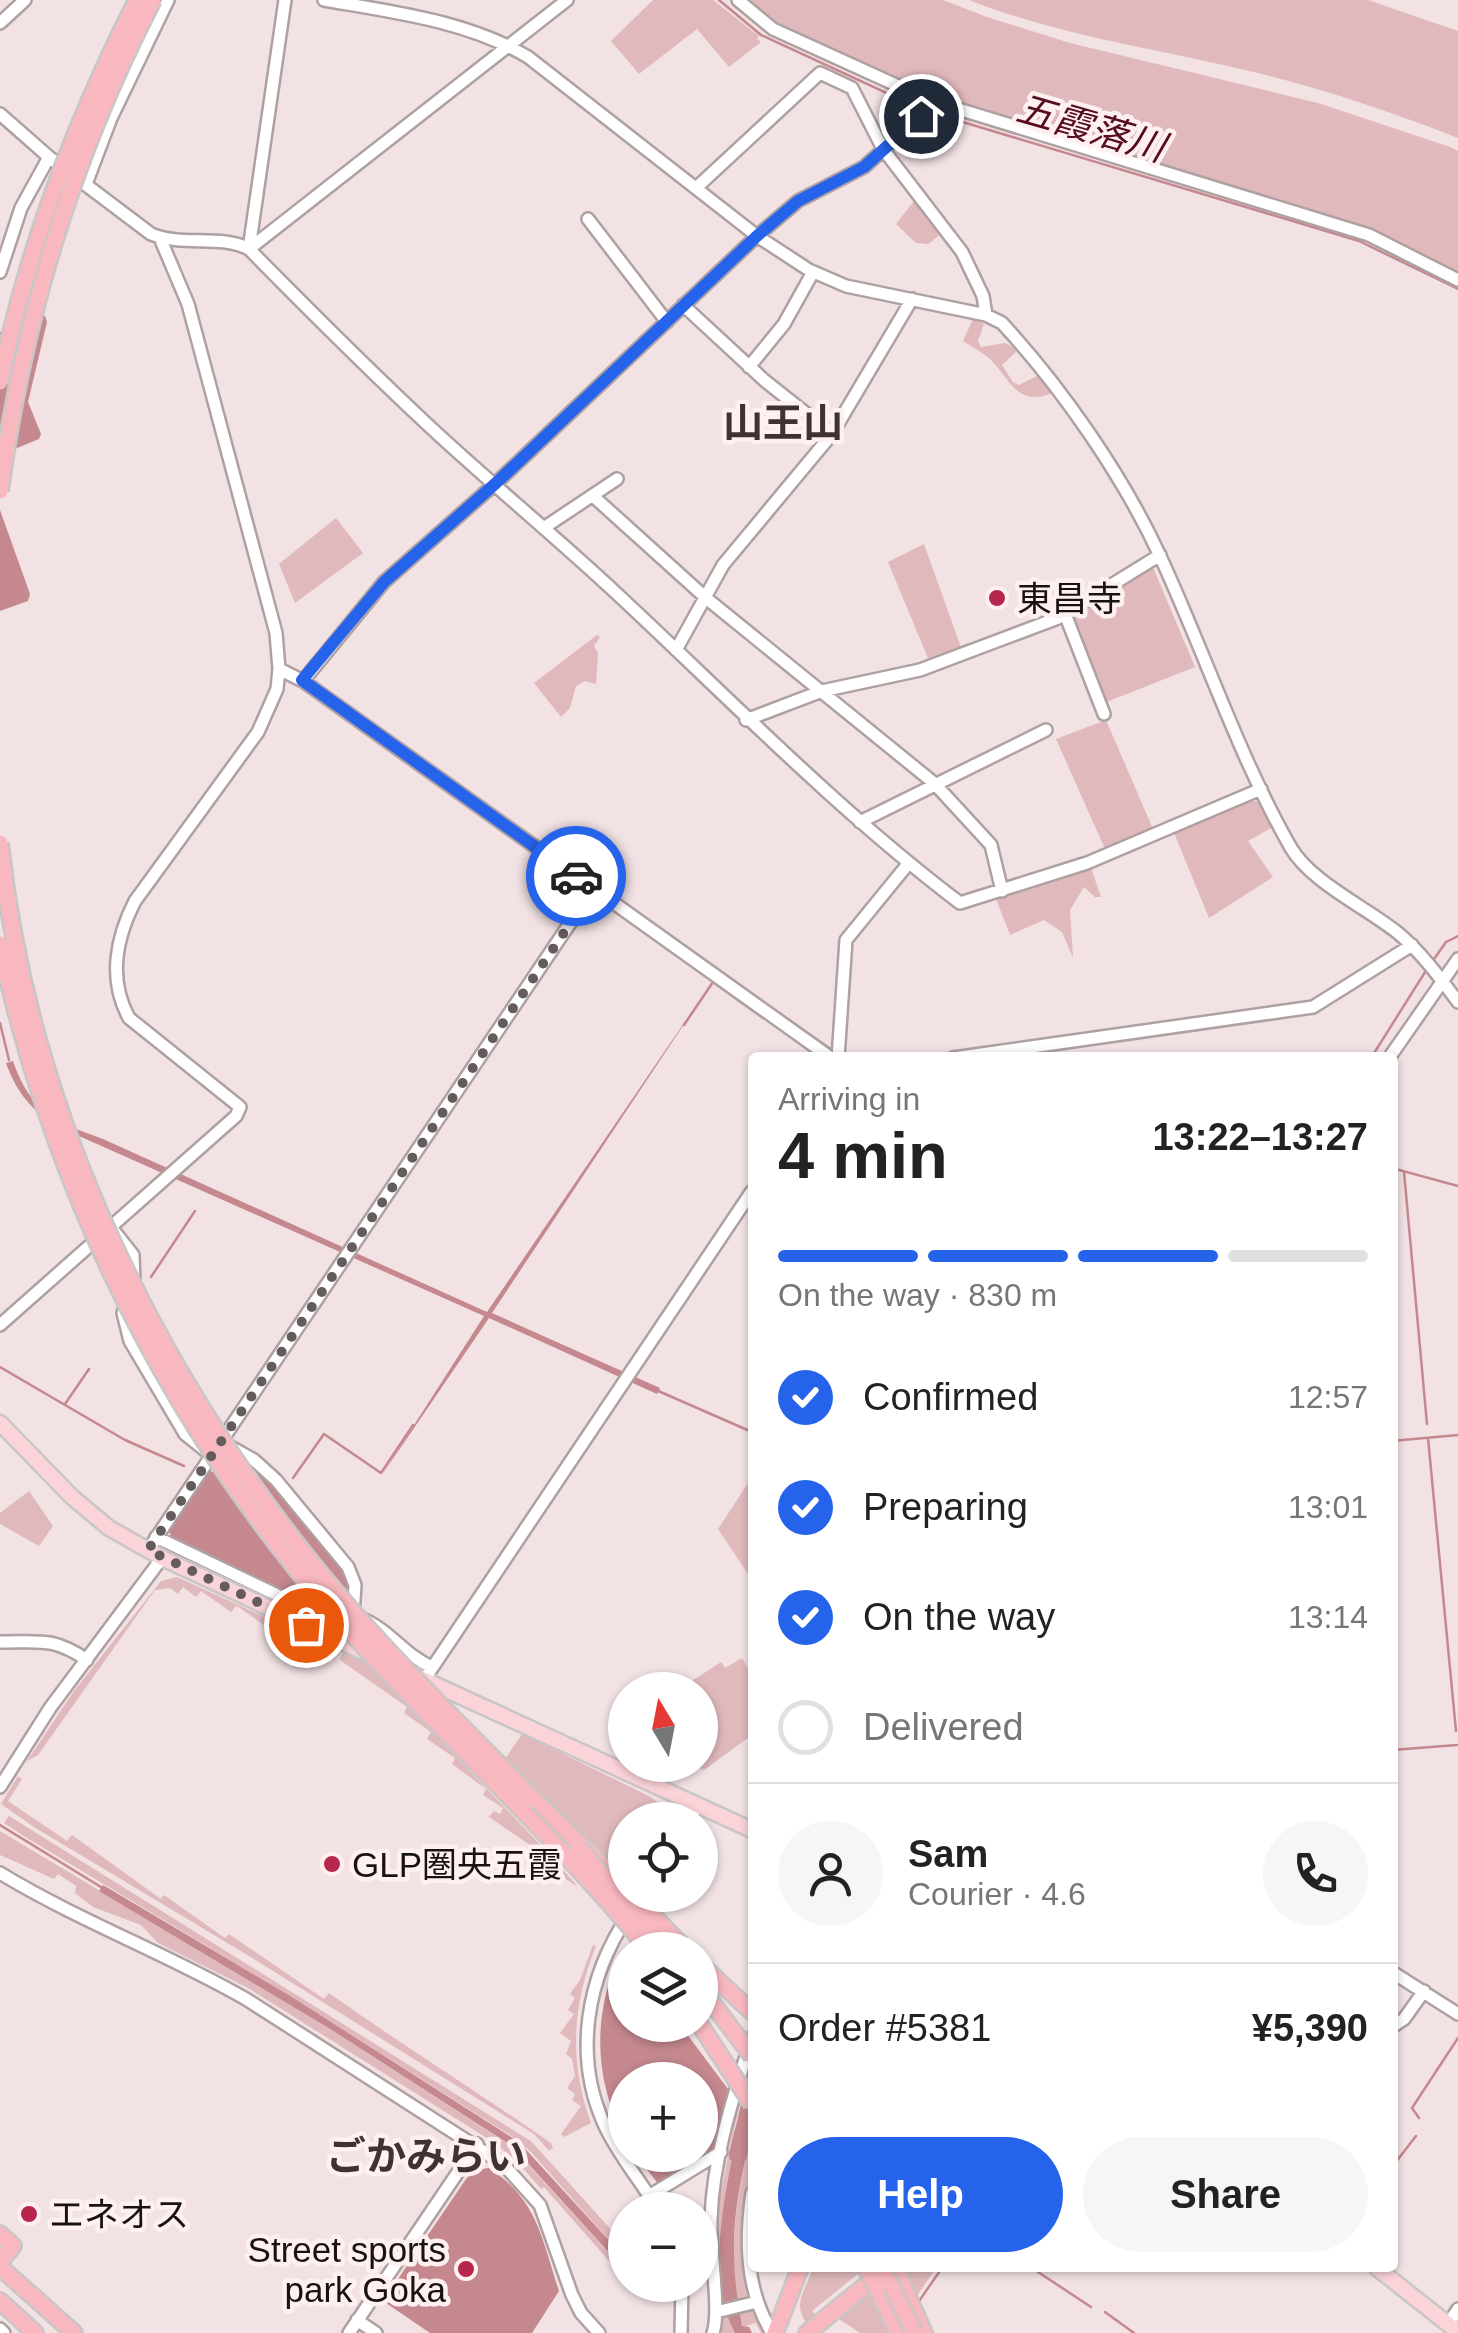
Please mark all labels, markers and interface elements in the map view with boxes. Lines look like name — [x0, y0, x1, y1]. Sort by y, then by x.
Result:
pin — [879, 74, 964, 159]
water label: 五霞落川 — [1012, 87, 1174, 170]
icon: home — [894, 89, 949, 144]
district label: 山王山 — [723, 401, 843, 445]
place label: 東昌寺 — [1017, 579, 1122, 618]
marker: 東昌寺 — [986, 587, 1008, 609]
courier — [526, 826, 626, 926]
icon: car — [549, 849, 604, 904]
text: Arriving in — [778, 1081, 920, 1117]
text: 13:22–13:27 — [1152, 1116, 1368, 1158]
text: 4 min — [778, 1119, 948, 1192]
text: On the way · 830 m — [778, 1277, 1057, 1313]
icon: check — [778, 1370, 833, 1425]
text: Confirmed — [863, 1376, 1038, 1418]
text: 12:57 — [1288, 1379, 1368, 1415]
icon: check — [778, 1480, 833, 1535]
text: Preparing — [863, 1486, 1028, 1528]
text: 13:01 — [1288, 1489, 1368, 1525]
pin — [264, 1583, 349, 1668]
icon: check — [778, 1590, 833, 1645]
text: On the way — [863, 1596, 1055, 1638]
icon: bag — [279, 1598, 334, 1653]
text: 13:14 — [1288, 1599, 1368, 1635]
north arrow — [608, 1672, 718, 1782]
map controls — [608, 1672, 718, 2302]
text: Delivered — [863, 1706, 1024, 1748]
button: locate — [608, 1802, 718, 1912]
button: person — [778, 1821, 883, 1926]
button: phone — [1263, 1821, 1368, 1926]
text: Sam — [908, 1833, 988, 1875]
place label: GLP圏央五霞 — [352, 1845, 562, 1884]
marker: GLP圏央五霞 — [321, 1853, 343, 1875]
text: Courier · 4.6 — [908, 1876, 1086, 1912]
button: layers — [608, 1932, 718, 2042]
text: Order #5381 — [778, 2007, 991, 2049]
text: ¥5,390 — [1252, 2007, 1368, 2049]
button: + — [608, 2062, 718, 2172]
district label: ごかみらい — [326, 2134, 526, 2178]
button: Help — [778, 2137, 1063, 2252]
button: Share — [1083, 2137, 1368, 2252]
button: − — [608, 2192, 718, 2302]
place label: エネオス — [49, 2195, 189, 2234]
marker: エネオス — [18, 2203, 40, 2225]
place label: Street sports park Goka — [248, 2230, 447, 2309]
marker: Street sports park Goka — [455, 2258, 477, 2280]

